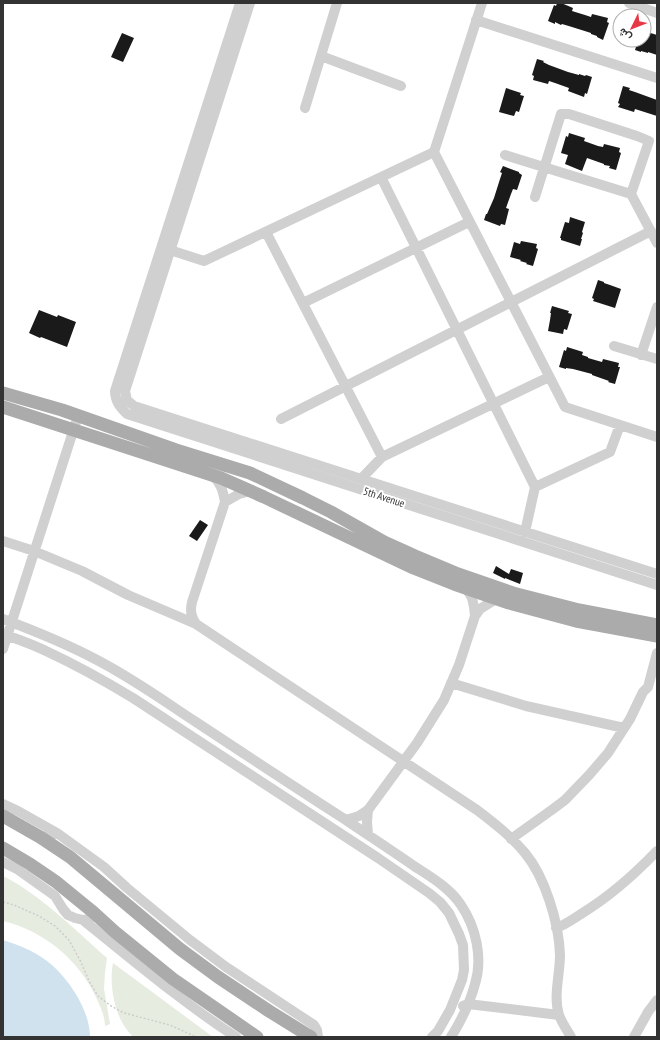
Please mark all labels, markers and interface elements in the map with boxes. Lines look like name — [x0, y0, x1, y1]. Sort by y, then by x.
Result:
north arrow — [612, 8, 652, 48]
text: ش — [615, 25, 634, 44]
street label: 5th Avenue — [362, 484, 407, 510]

